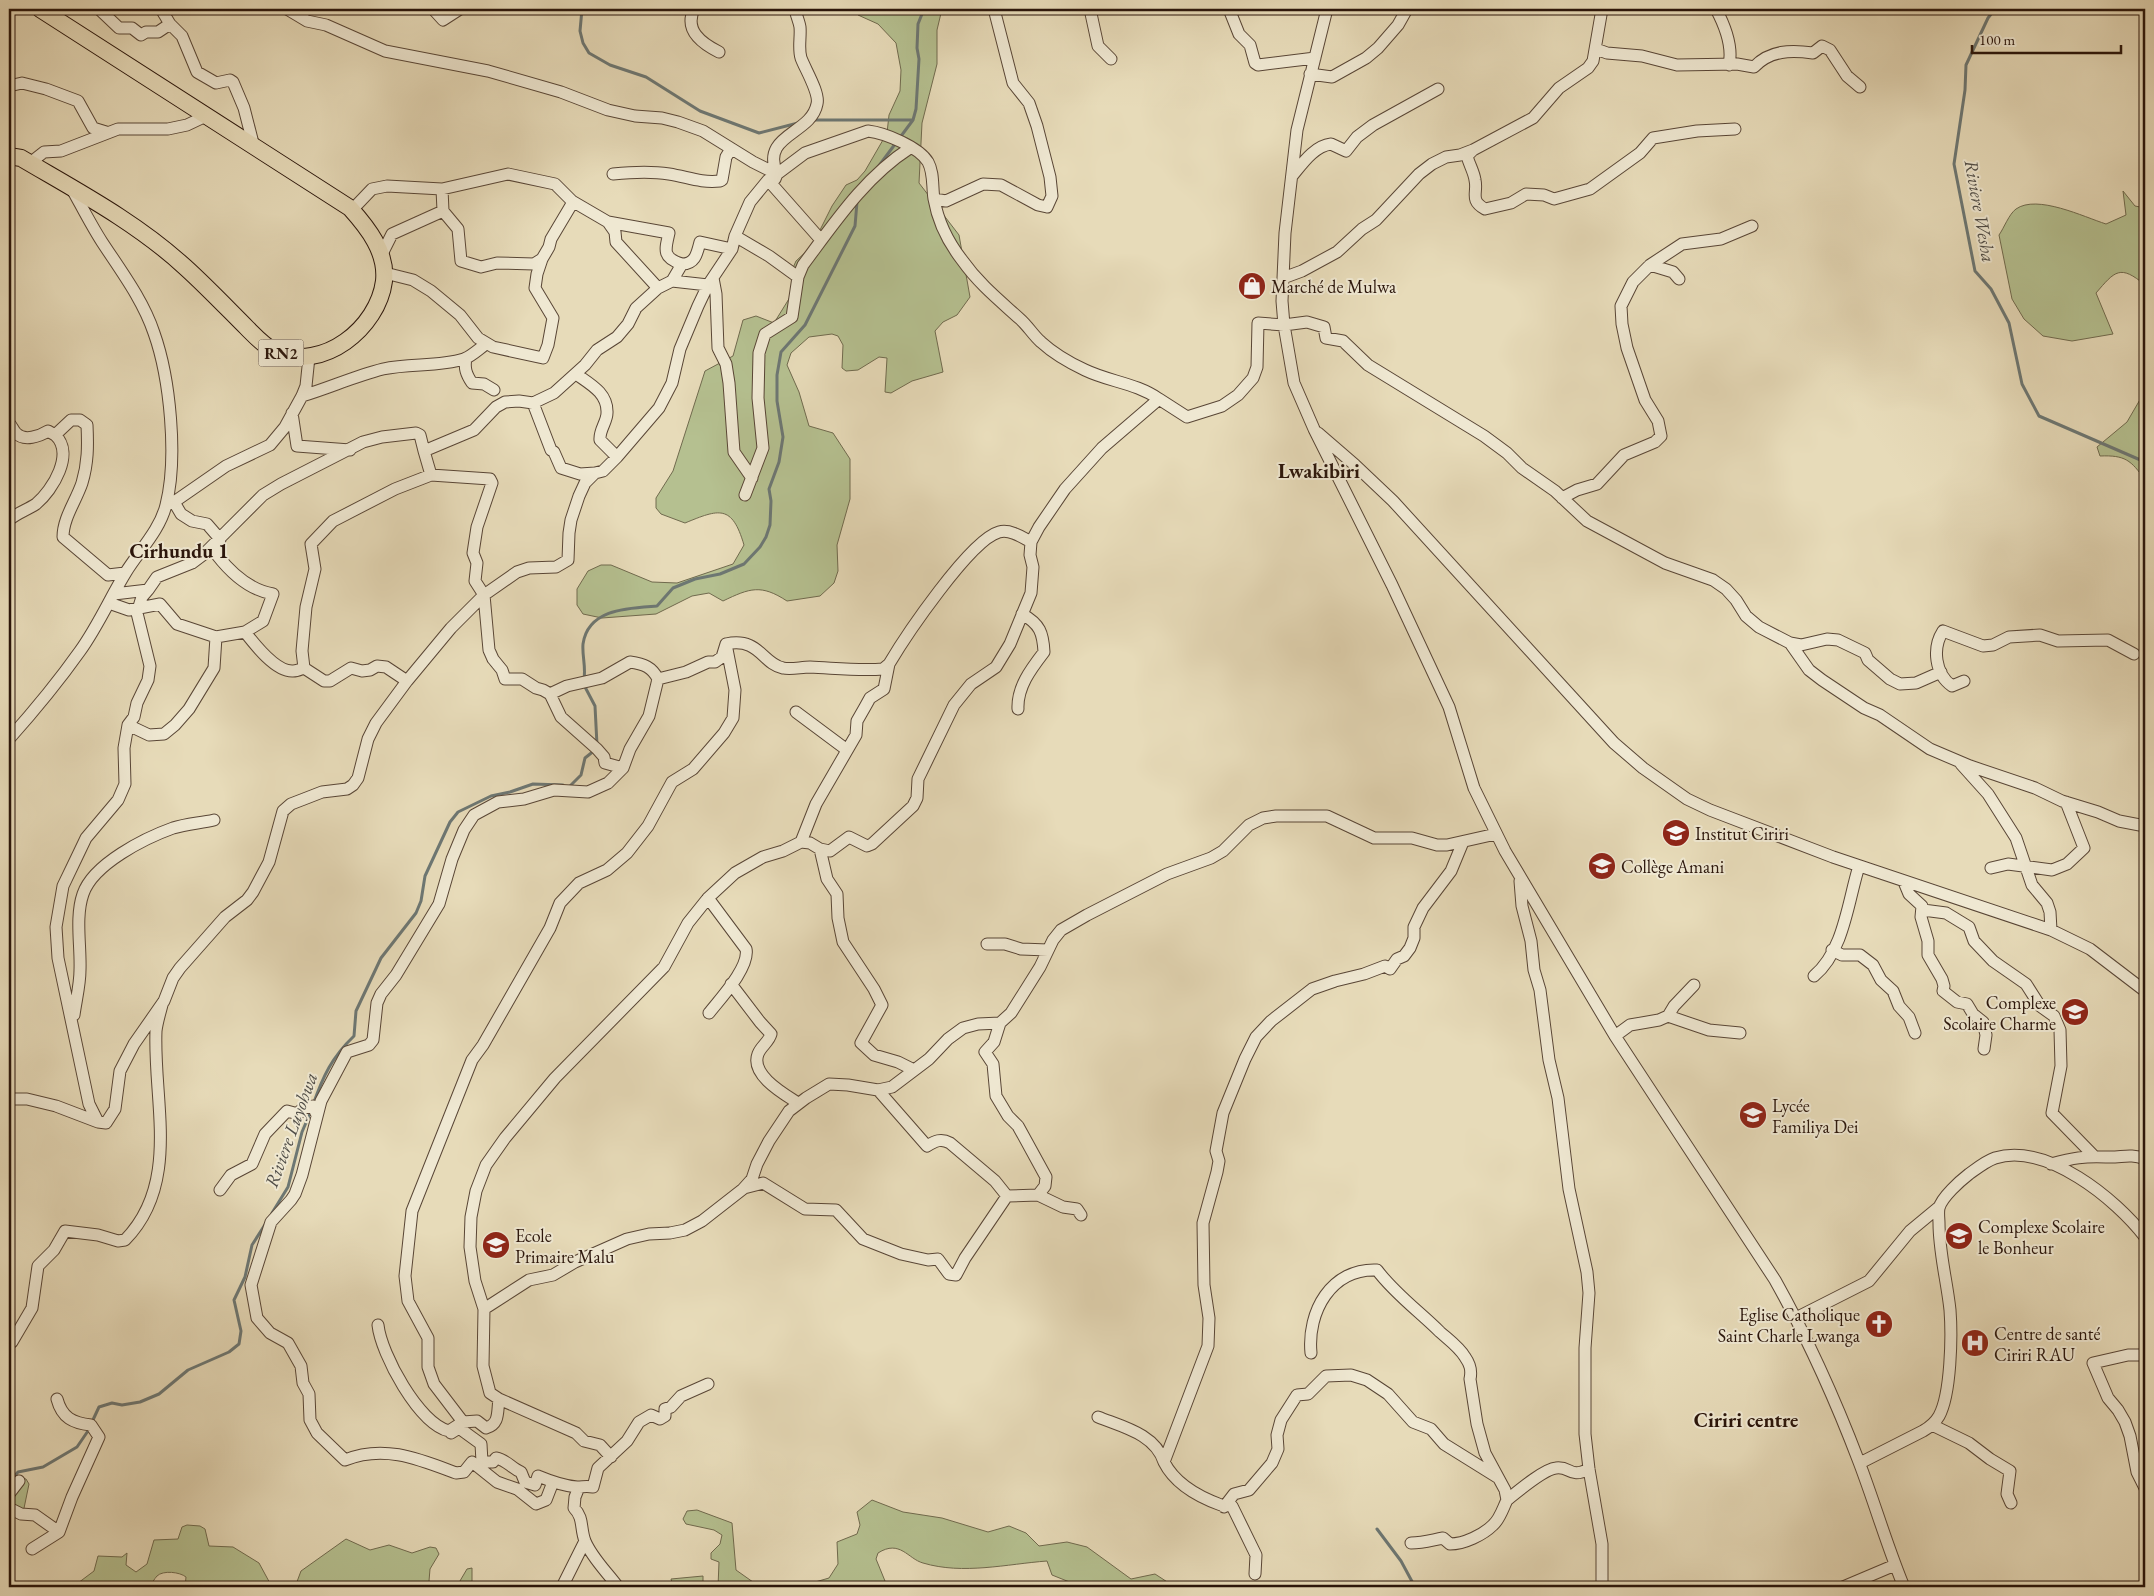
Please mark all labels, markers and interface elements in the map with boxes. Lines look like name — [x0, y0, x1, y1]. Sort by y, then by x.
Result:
scale bar — [1972, 22, 2120, 54]
text: 100 m — [1979, 30, 2016, 49]
water label: Riviere Wesha — [1959, 158, 2001, 264]
shop icon: Marché de Mulwa — [1237, 271, 1267, 301]
place label: Marché de Mulwa — [1271, 275, 1397, 298]
road number: RN2 — [258, 339, 304, 366]
district label: Lwakibiri — [1278, 458, 1360, 484]
district label: Cirhundu 1 — [129, 538, 229, 564]
school or university icon: Institut Ciriri — [1661, 818, 1691, 848]
place label: Institut Ciriri — [1695, 822, 1790, 845]
school or university icon: Collège Amani — [1587, 851, 1617, 881]
place label: Collège Amani — [1621, 855, 1725, 878]
place label: Complexe Scolaire Charme — [1943, 991, 2056, 1035]
school or university icon: Complexe Scolaire Charme — [2060, 997, 2090, 1027]
water label: Riviere Luyohwa — [259, 1069, 323, 1191]
place label: Lycée Familiya Dei — [1772, 1094, 1859, 1138]
school or university icon: Lycée Familiya Dei — [1738, 1100, 1768, 1130]
place label: Complexe Scolaire le Bonheur — [1978, 1215, 2105, 1259]
school or university icon: Complexe Scolaire le Bonheur — [1944, 1221, 1974, 1251]
place label: Ecole Primaire Malu — [515, 1224, 615, 1268]
school or university icon: Ecole Primaire Malu — [481, 1230, 511, 1260]
place label: Eglise Catholique Saint Charle Lwanga — [1718, 1303, 1861, 1347]
church icon: Eglise Catholique Saint Charle Lwanga — [1864, 1309, 1894, 1339]
place label: Centre de santé Ciriri RAU — [1994, 1322, 2101, 1366]
hospital icon: Centre de santé Ciriri RAU — [1960, 1328, 1990, 1358]
district label: Ciriri centre — [1694, 1407, 1798, 1433]

